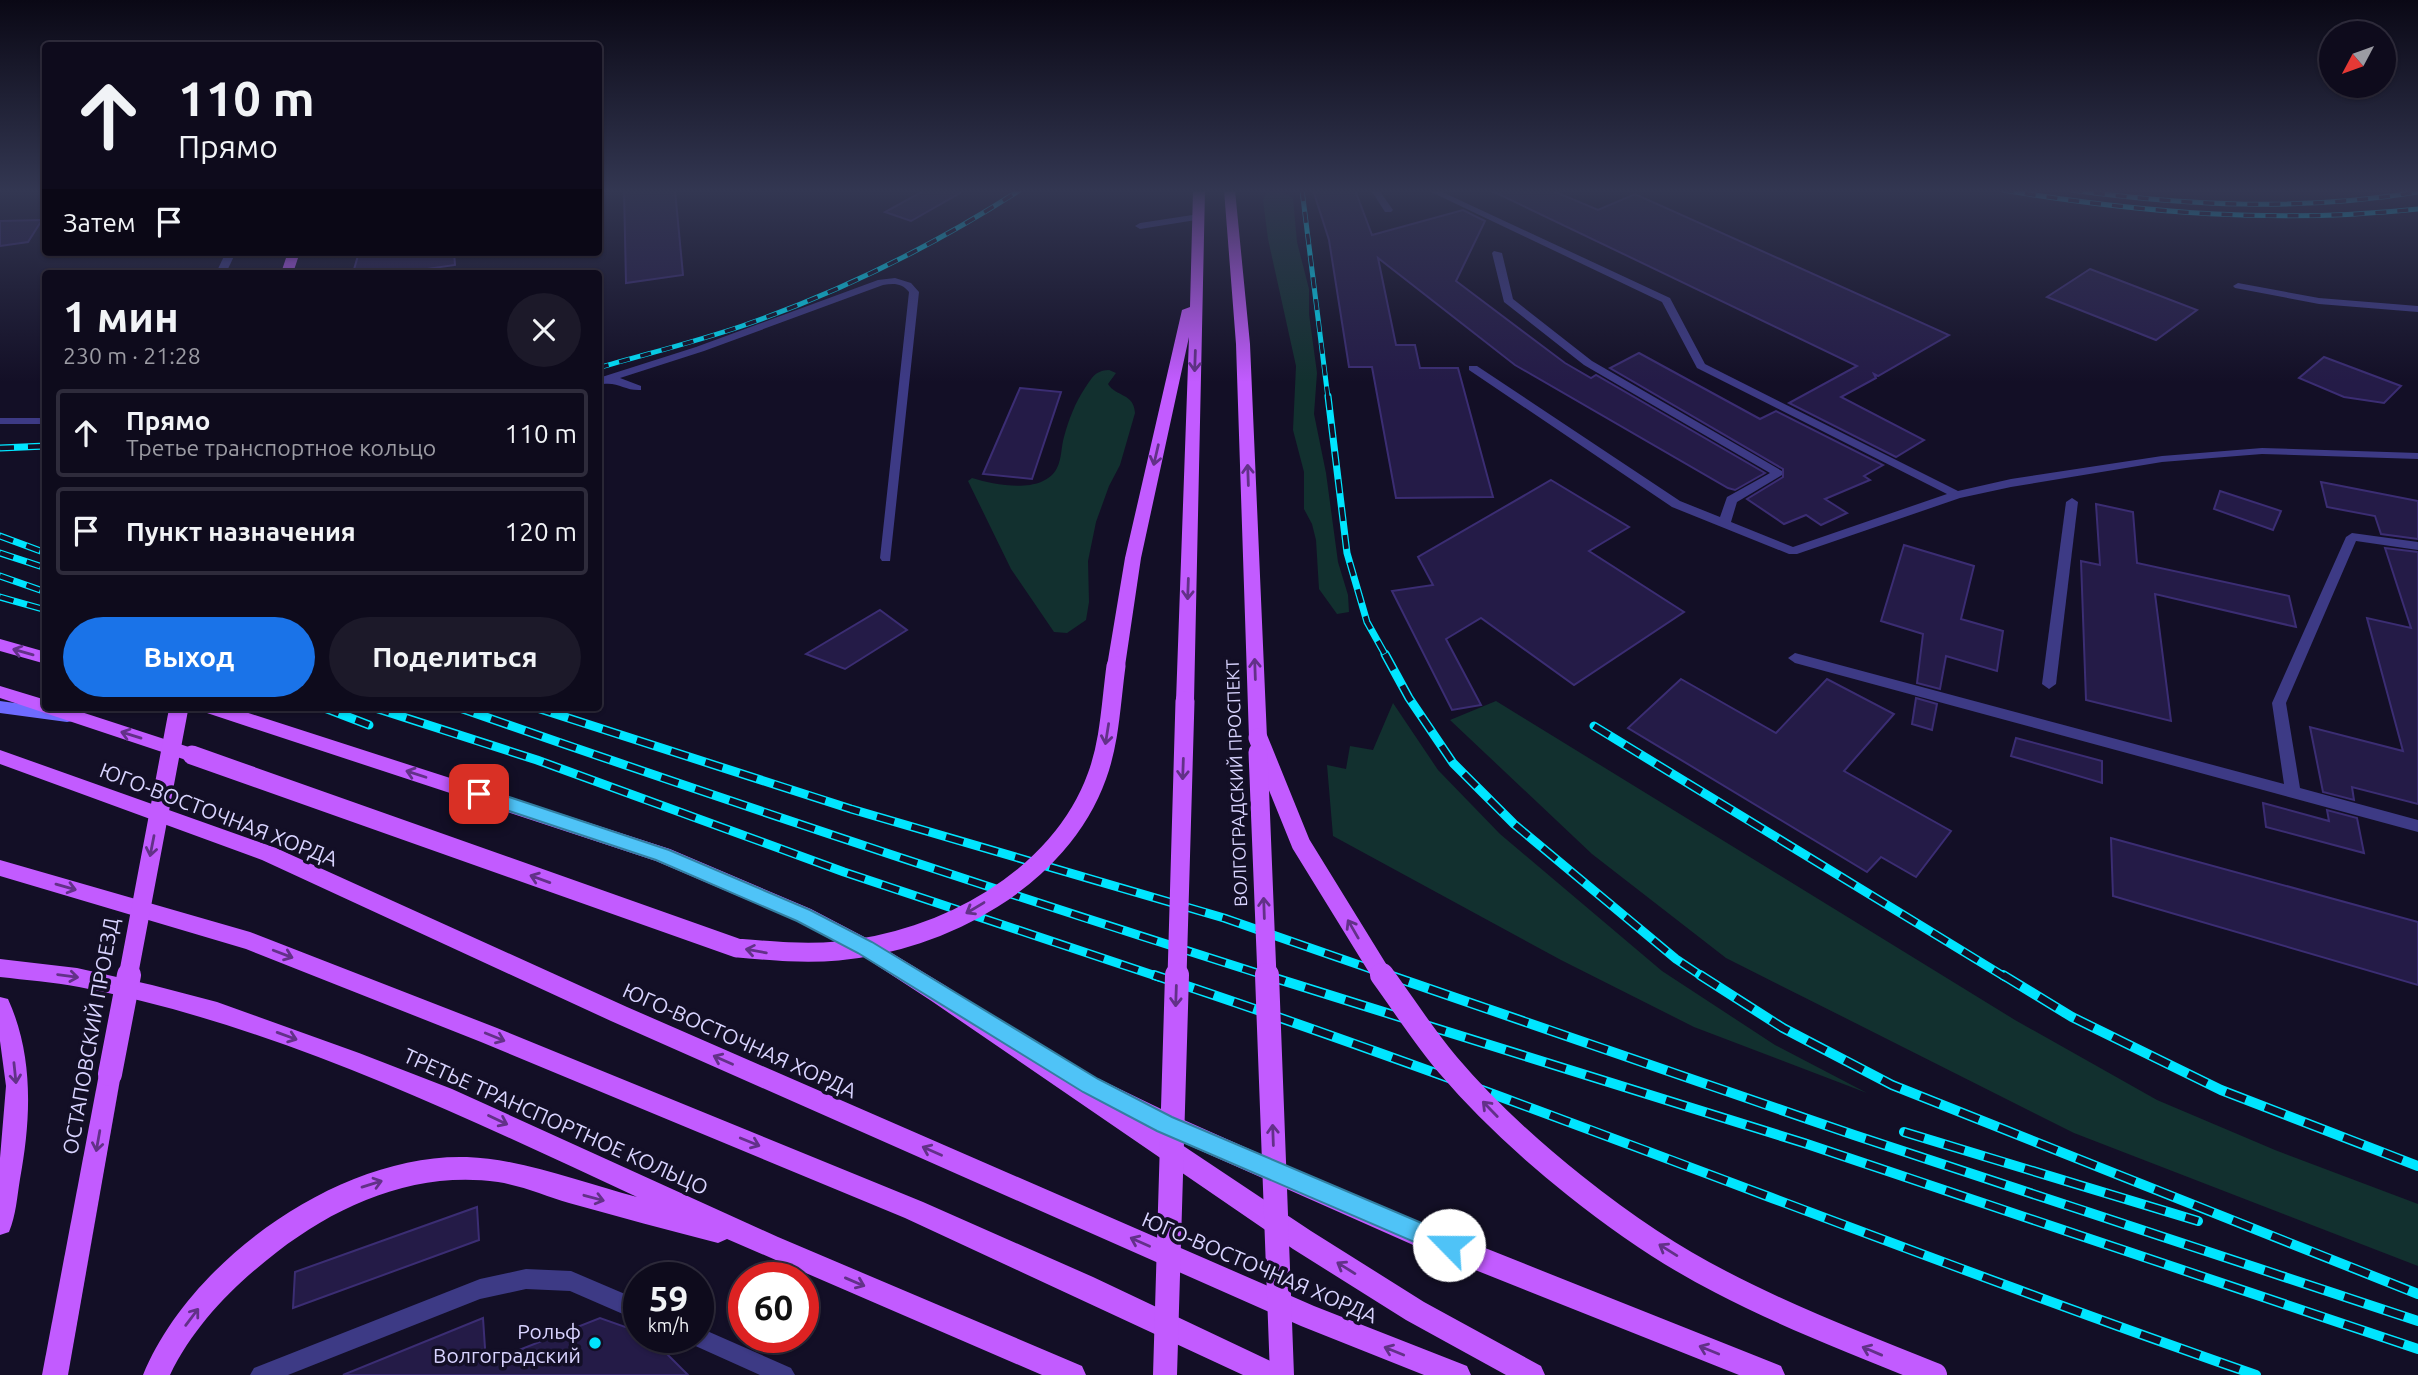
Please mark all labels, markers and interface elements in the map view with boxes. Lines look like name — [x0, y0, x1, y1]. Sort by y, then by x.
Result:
north arrow — [2319, 21, 2396, 98]
map controls — [2319, 21, 2396, 98]
icon: ahead — [63, 70, 154, 161]
text: 110 m — [178, 70, 315, 125]
text: Прямо — [178, 128, 278, 164]
icon: arrive — [150, 203, 188, 241]
text: Затем — [63, 208, 136, 237]
text: 1 мин — [63, 293, 179, 340]
button: close — [507, 293, 581, 367]
text: 230 m · 21:28 — [63, 343, 201, 368]
one-way arrow — [1188, 350, 1201, 373]
text: Прямо — [126, 406, 210, 435]
icon: ahead — [67, 414, 105, 452]
text: 110 m — [505, 419, 577, 448]
text: Третье транспортное кольцо — [126, 435, 436, 460]
one-way arrow — [1148, 443, 1162, 466]
one-way arrow — [1241, 464, 1255, 487]
icon: arrive — [67, 512, 105, 550]
text: Пункт назначения — [126, 517, 356, 546]
text: 120 m — [505, 517, 577, 546]
one-way arrow — [1181, 577, 1195, 600]
button: Выход — [63, 617, 315, 697]
button: Поделиться — [329, 617, 581, 697]
one-way arrow — [12, 644, 34, 657]
one-way arrow — [1248, 658, 1262, 681]
street label: ВОЛГОГРАДСКИЙ ПРОСПЕКТ — [1222, 659, 1250, 907]
one-way arrow — [1100, 722, 1113, 744]
one-way arrow — [121, 728, 143, 740]
street label: ЮГО-ВОСТОЧНАЯ ХОРДА — [97, 757, 342, 871]
one-way arrow — [1176, 757, 1189, 780]
pin — [449, 764, 509, 824]
one-way arrow — [405, 766, 427, 779]
icon: arrive — [460, 775, 498, 813]
one-way arrow — [145, 834, 159, 857]
one-way arrow — [529, 872, 551, 884]
one-way arrow — [54, 882, 76, 895]
one-way arrow — [1257, 897, 1270, 920]
one-way arrow — [965, 901, 985, 915]
street label: ОСТАПОВСКИЙ ПРОЕЗД — [57, 916, 123, 1156]
one-way arrow — [1346, 919, 1360, 939]
one-way arrow — [745, 944, 768, 957]
one-way arrow — [271, 949, 293, 961]
one-way arrow — [56, 970, 79, 983]
street label: ЮГО-ВОСТОЧНАЯ ХОРДА — [619, 978, 861, 1103]
one-way arrow — [1169, 985, 1183, 1008]
one-way arrow — [275, 1031, 297, 1043]
one-way arrow — [483, 1031, 505, 1044]
street label: ТРЕТЬЕ ТРАНСПОРТНОЕ КОЛЬЦО — [400, 1043, 712, 1199]
one-way arrow — [713, 1053, 734, 1066]
one-way arrow — [9, 1061, 22, 1083]
one-way arrow — [1481, 1101, 1498, 1118]
one-way arrow — [487, 1114, 508, 1128]
one-way arrow — [1266, 1124, 1279, 1147]
one-way arrow — [90, 1129, 104, 1152]
one-way arrow — [739, 1137, 761, 1150]
one-way arrow — [921, 1144, 943, 1157]
one-way arrow — [361, 1176, 383, 1189]
one-way arrow — [583, 1192, 605, 1205]
street label: ЮГО-ВОСТОЧНАЯ ХОРДА — [1139, 1206, 1382, 1328]
position arrow — [1412, 1208, 1486, 1282]
one-way arrow — [1130, 1235, 1151, 1248]
one-way arrow — [1659, 1242, 1678, 1257]
one-way arrow — [1336, 1260, 1356, 1274]
speed limit sign: 60 — [728, 1262, 819, 1353]
one-way arrow — [843, 1276, 865, 1289]
text: 59 — [649, 1278, 688, 1318]
one-way arrow — [184, 1308, 199, 1327]
text: km/h — [648, 1315, 689, 1335]
place label: Рольф Волгоградский — [433, 1319, 581, 1367]
marker: Рольф Волгоградский — [587, 1335, 603, 1351]
one-way arrow — [1698, 1342, 1720, 1355]
one-way arrow — [1384, 1343, 1406, 1356]
one-way arrow — [1861, 1343, 1883, 1356]

